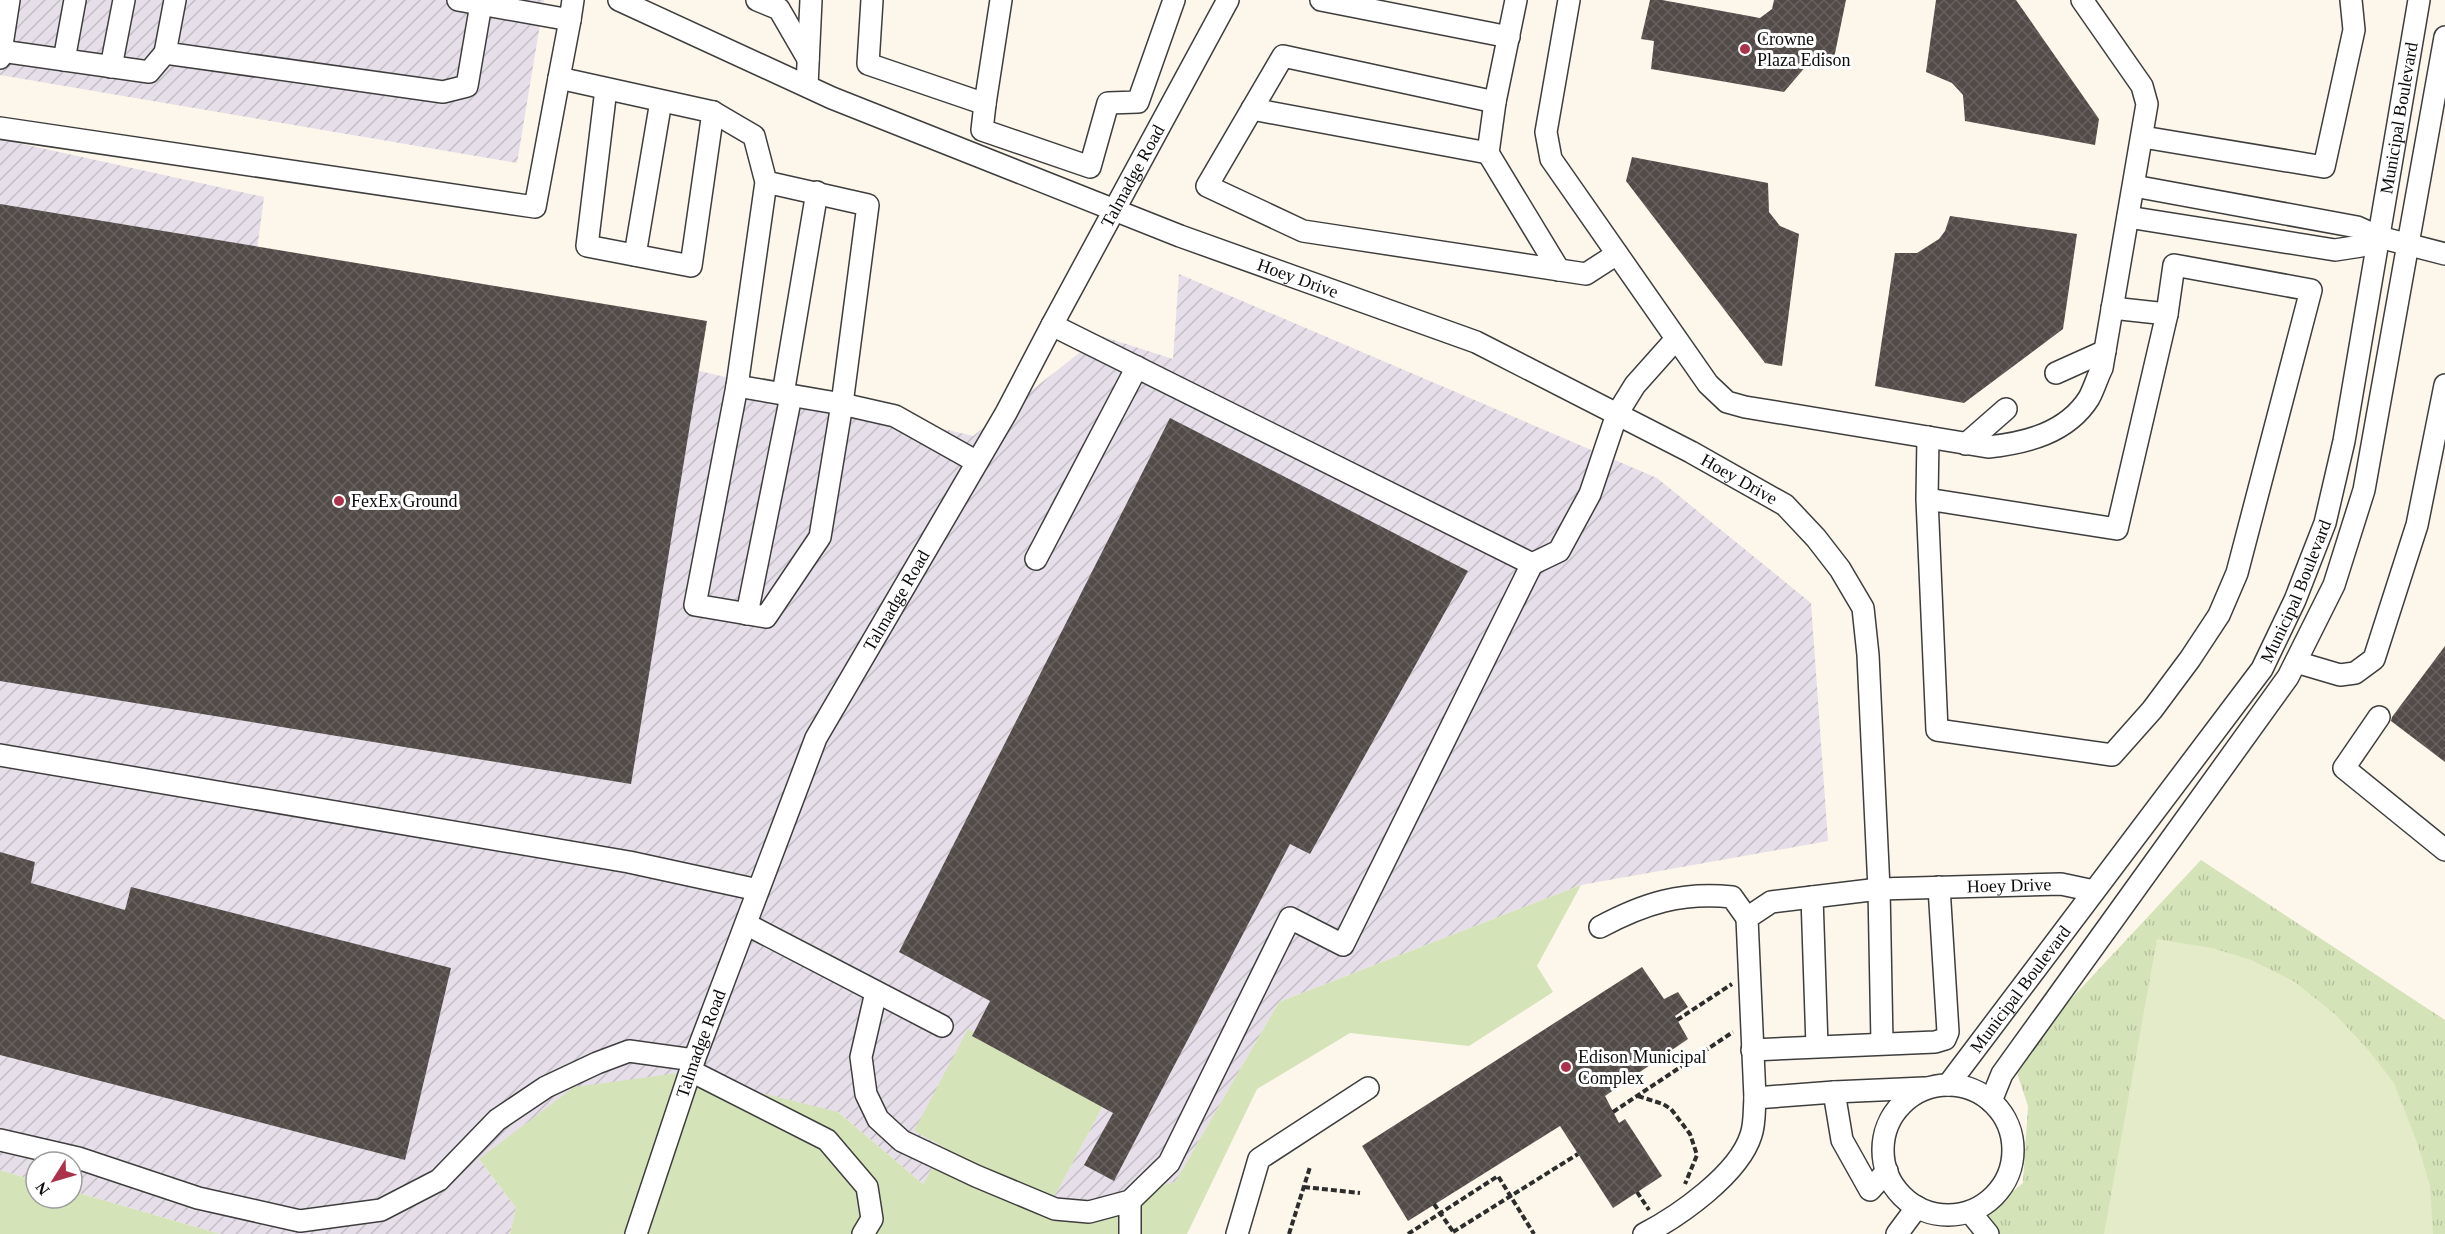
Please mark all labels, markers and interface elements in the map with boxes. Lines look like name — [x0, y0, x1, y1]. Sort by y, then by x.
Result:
place label: Crowne Plaza Edison — [1757, 29, 1850, 70]
street label: Municipal Boulevard — [2376, 41, 2422, 196]
marker: Crowne Plaza Edison — [1738, 42, 1752, 56]
street label: Talmadge Road — [1097, 121, 1168, 231]
street label: Hoey Drive — [1255, 255, 1341, 302]
street label: Hoey Drive — [1697, 450, 1781, 509]
place label: FexEx Ground — [351, 491, 458, 511]
marker: FexEx Ground — [332, 494, 346, 508]
street label: Municipal Boulevard — [2256, 517, 2335, 666]
street label: Talmadge Road — [859, 547, 934, 654]
street label: Hoey Drive — [1967, 874, 2052, 897]
street label: Municipal Boulevard — [1966, 922, 2075, 1057]
street label: Talmadge Road — [672, 987, 730, 1100]
place label: Edison Municipal Complex — [1578, 1047, 1707, 1088]
marker: Edison Municipal Complex — [1559, 1060, 1573, 1074]
north arrow — [24, 1150, 84, 1210]
text: N — [32, 1179, 53, 1198]

